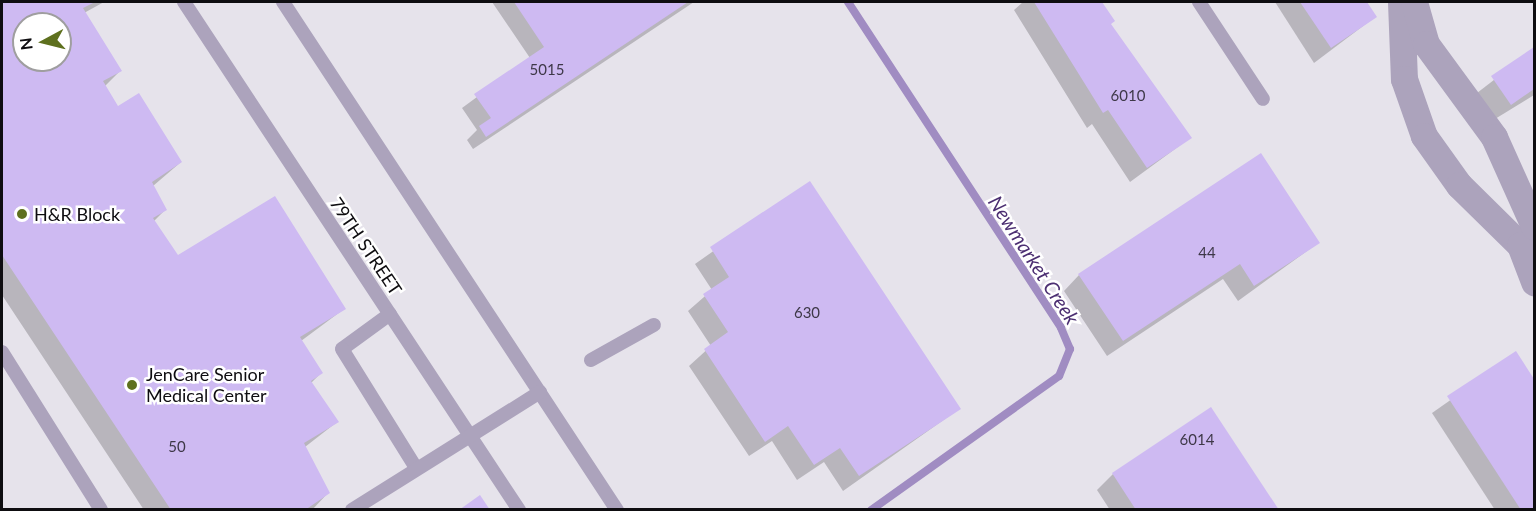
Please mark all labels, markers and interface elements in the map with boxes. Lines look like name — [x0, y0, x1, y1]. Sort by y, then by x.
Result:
north arrow — [12, 12, 72, 72]
text: N — [15, 37, 36, 51]
house number: 5015 — [530, 61, 564, 79]
house number: 6010 — [1111, 87, 1145, 105]
water label: Newmarket Creek — [984, 191, 1084, 329]
street label: 79TH STREET — [325, 193, 407, 299]
place label: H&R Block — [34, 203, 120, 225]
marker: H&R Block — [15, 207, 29, 221]
house number: 44 — [1198, 244, 1216, 262]
house number: 630 — [794, 304, 820, 322]
place label: JenCare Senior Medical Center — [146, 364, 266, 406]
marker: JenCare Senior Medical Center — [123, 376, 141, 394]
house number: 6014 — [1180, 431, 1214, 449]
house number: 50 — [168, 438, 186, 456]

